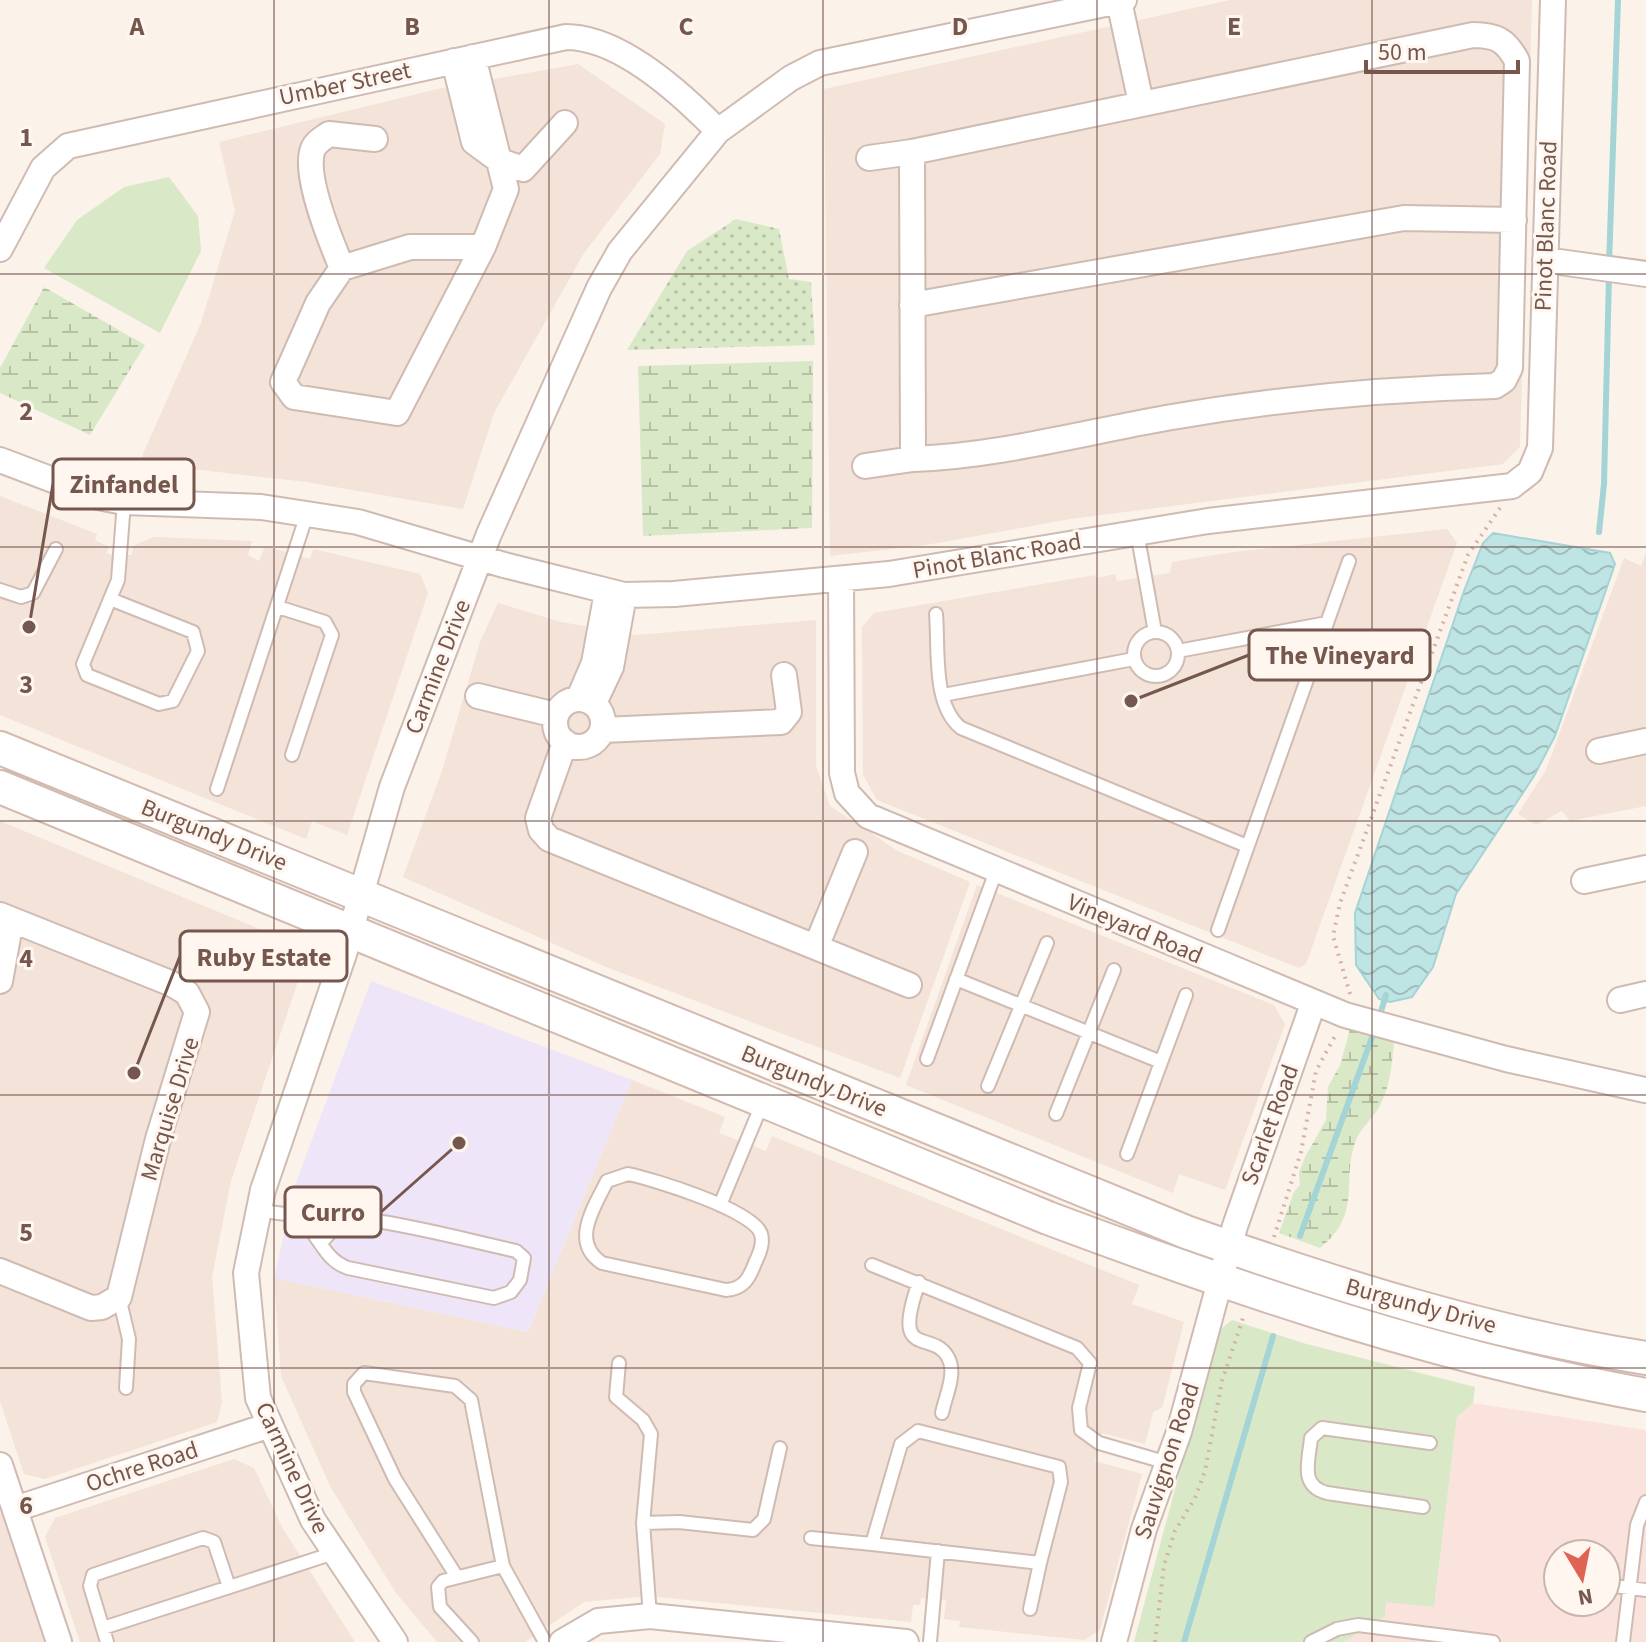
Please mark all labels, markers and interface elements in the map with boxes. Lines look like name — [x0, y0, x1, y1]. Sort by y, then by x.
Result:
text: A — [129, 8, 146, 45]
text: B — [404, 8, 420, 45]
text: C — [678, 8, 694, 45]
text: D — [952, 8, 968, 45]
text: E — [1227, 8, 1241, 45]
scale bar — [1366, 24, 1518, 74]
text: 50 m — [1378, 35, 1427, 70]
street label: Umber Street — [276, 53, 414, 115]
text: 1 — [19, 119, 33, 156]
street label: Pinot Blanc Road — [1526, 140, 1566, 312]
text: 2 — [19, 393, 33, 430]
callout: Zinfandel — [53, 459, 194, 509]
text: Zinfandel — [70, 466, 179, 503]
street label: Pinot Blanc Road — [910, 524, 1084, 588]
street label: Carmine Drive — [396, 595, 480, 739]
callout: The Vineyard — [1249, 630, 1430, 680]
text: The Vineyard — [1265, 637, 1415, 674]
text: 3 — [19, 666, 33, 703]
street label: Burgundy Drive — [136, 790, 292, 880]
street label: Vineyard Road — [1062, 885, 1208, 973]
callout: Ruby Estate — [180, 931, 347, 981]
text: Ruby Estate — [197, 939, 332, 976]
text: 4 — [19, 940, 33, 977]
street label: Marquise Drive — [132, 1033, 208, 1185]
street label: Burgundy Drive — [736, 1036, 892, 1126]
street label: Scarlet Road — [1232, 1060, 1308, 1190]
callout: Curro — [285, 1187, 381, 1237]
text: Curro — [301, 1194, 365, 1231]
text: 5 — [19, 1214, 33, 1251]
street label: Burgundy Drive — [1342, 1269, 1500, 1343]
street label: Sauvignon Road — [1125, 1378, 1209, 1544]
street label: Carmine Drive — [246, 1396, 338, 1540]
street label: Ochre Road — [81, 1432, 203, 1502]
text: 6 — [19, 1487, 33, 1524]
north arrow — [1542, 1538, 1622, 1618]
text: N — [1575, 1580, 1595, 1614]

